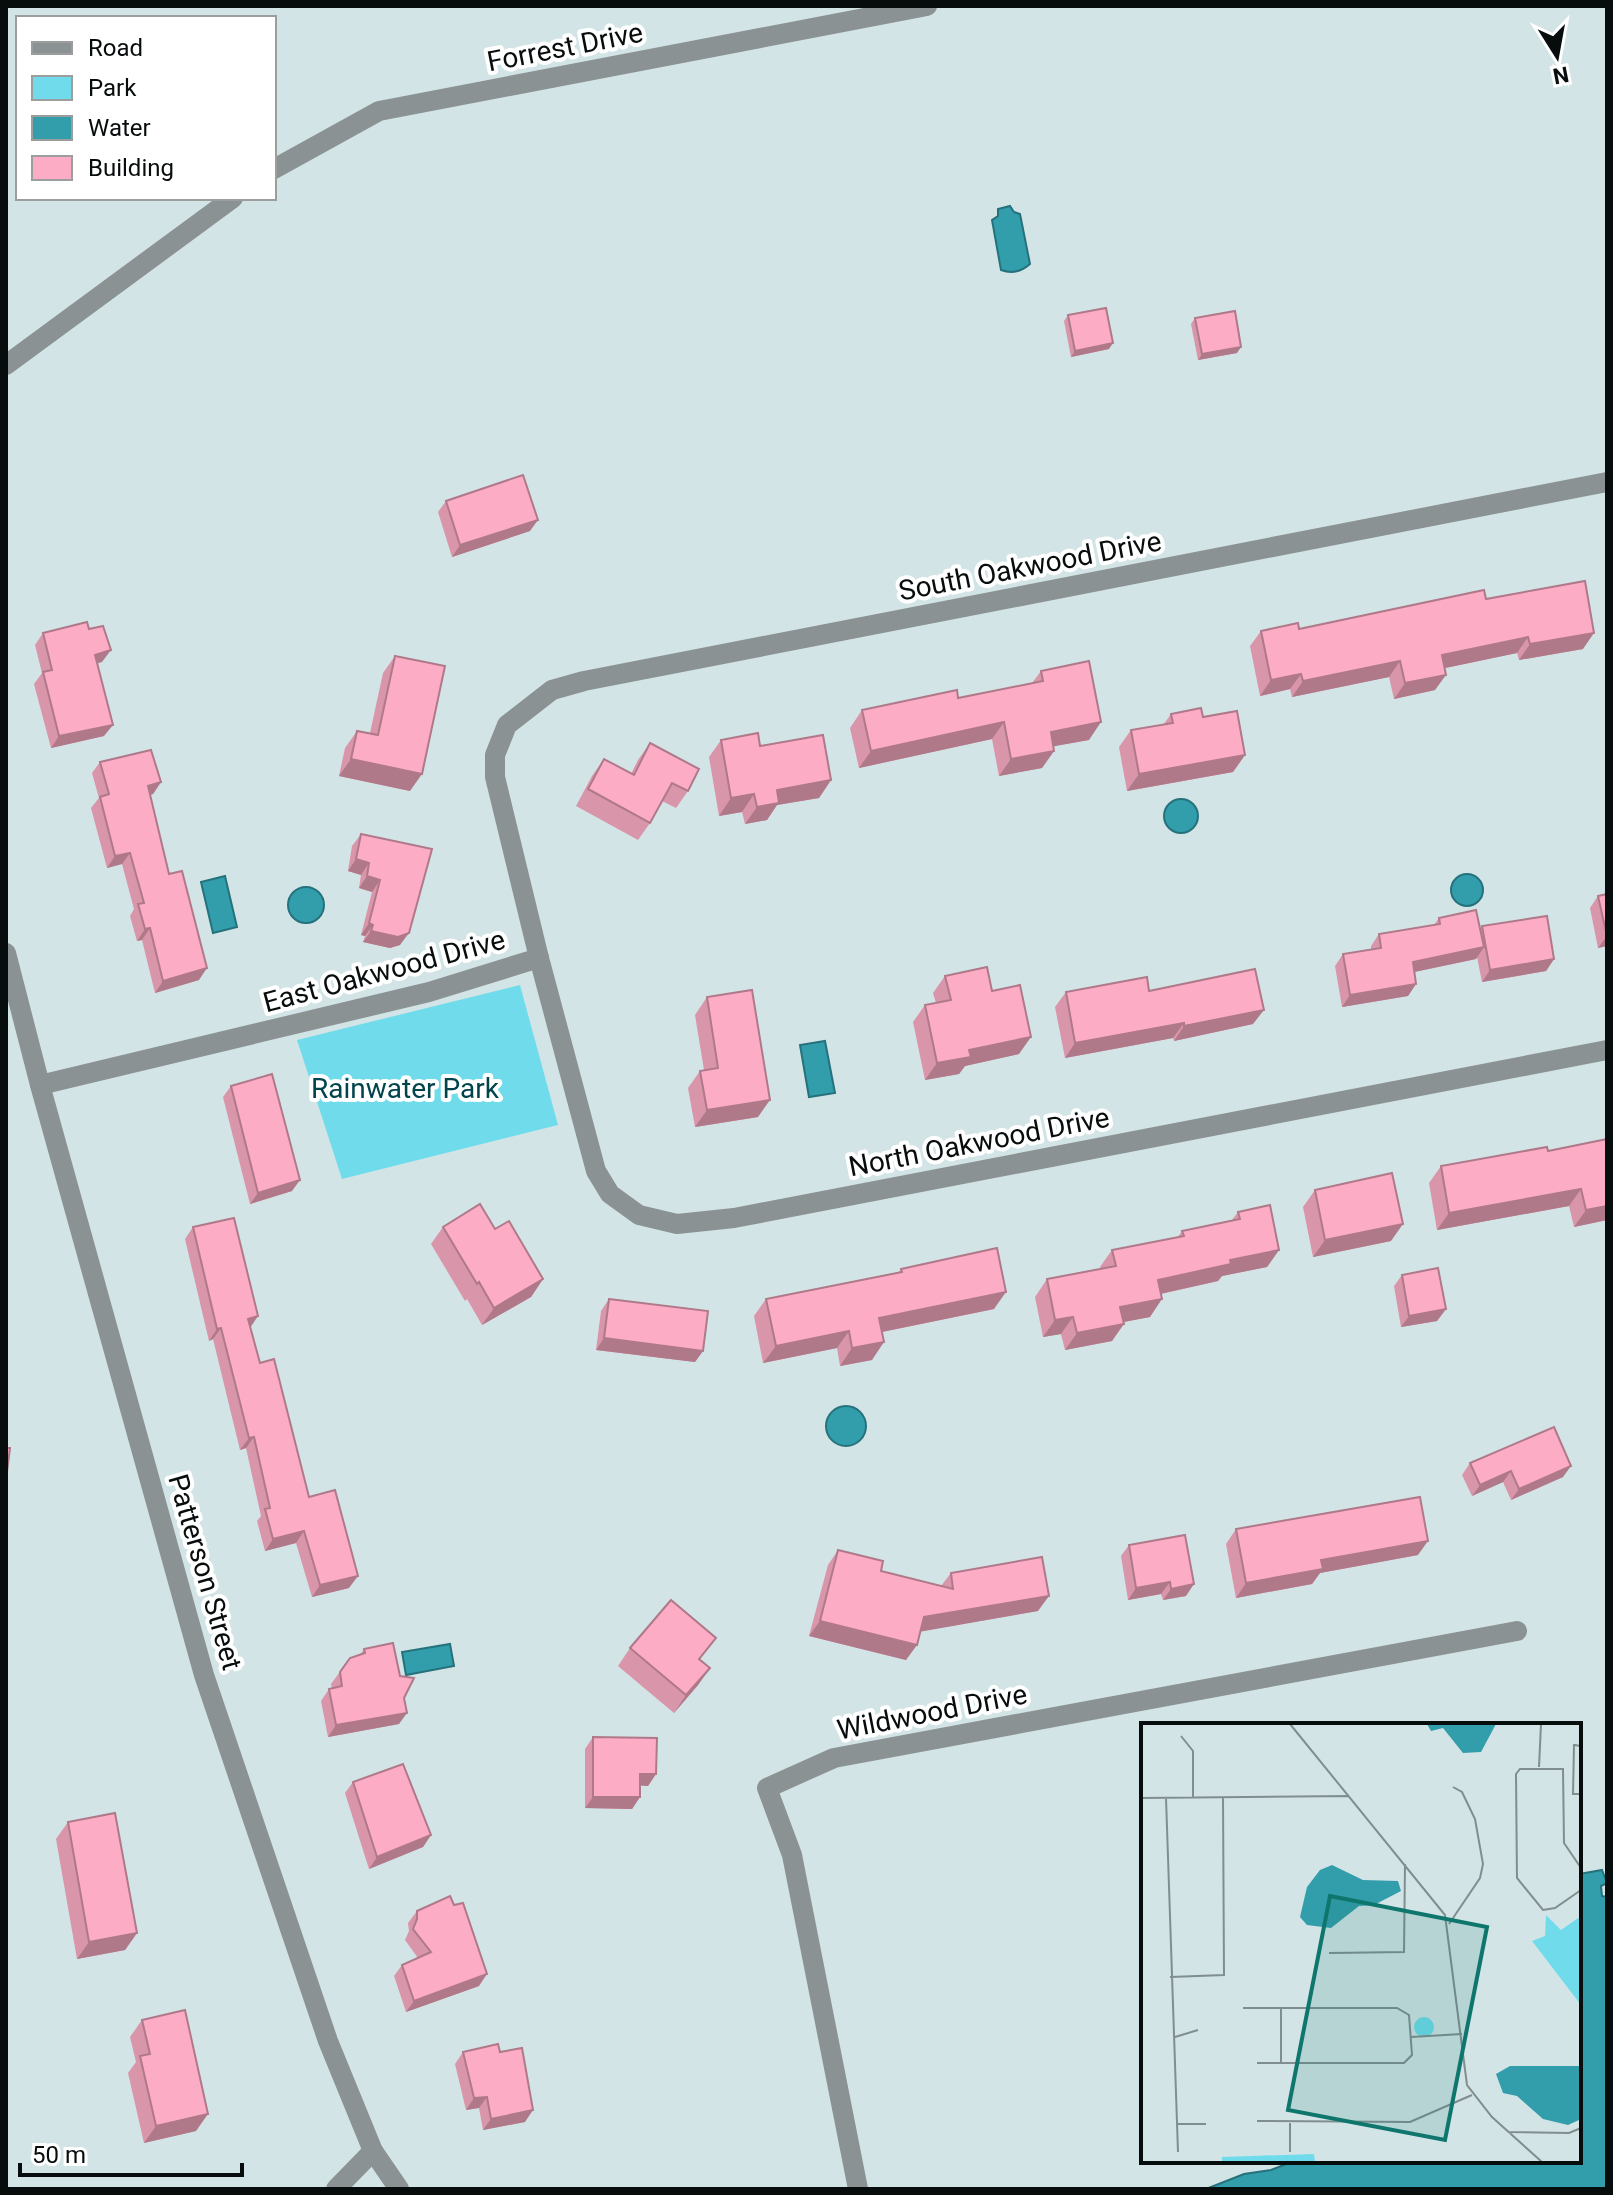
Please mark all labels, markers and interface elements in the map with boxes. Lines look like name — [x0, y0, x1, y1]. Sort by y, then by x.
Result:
legend — [16, 16, 276, 200]
street label: Forrest Drive — [484, 16, 646, 78]
north arrow — [1517, 16, 1597, 96]
text: Road — [88, 34, 143, 62]
text: N — [1551, 61, 1571, 89]
text: Park — [88, 74, 137, 102]
text: Water — [88, 114, 151, 142]
text: Building — [88, 154, 174, 182]
street label: South Oakwood Drive — [896, 524, 1164, 608]
street label: East Oakwood Drive — [259, 923, 509, 1019]
park label: Rainwater Park — [311, 1072, 500, 1105]
street label: North Oakwood Drive — [846, 1101, 1112, 1183]
street label: Patterson Street — [161, 1470, 249, 1674]
street label: Wildwood Drive — [834, 1677, 1030, 1747]
inset map — [1141, 1723, 1581, 2163]
scale bar — [20, 2127, 242, 2177]
text: 50 m — [32, 2141, 86, 2169]

